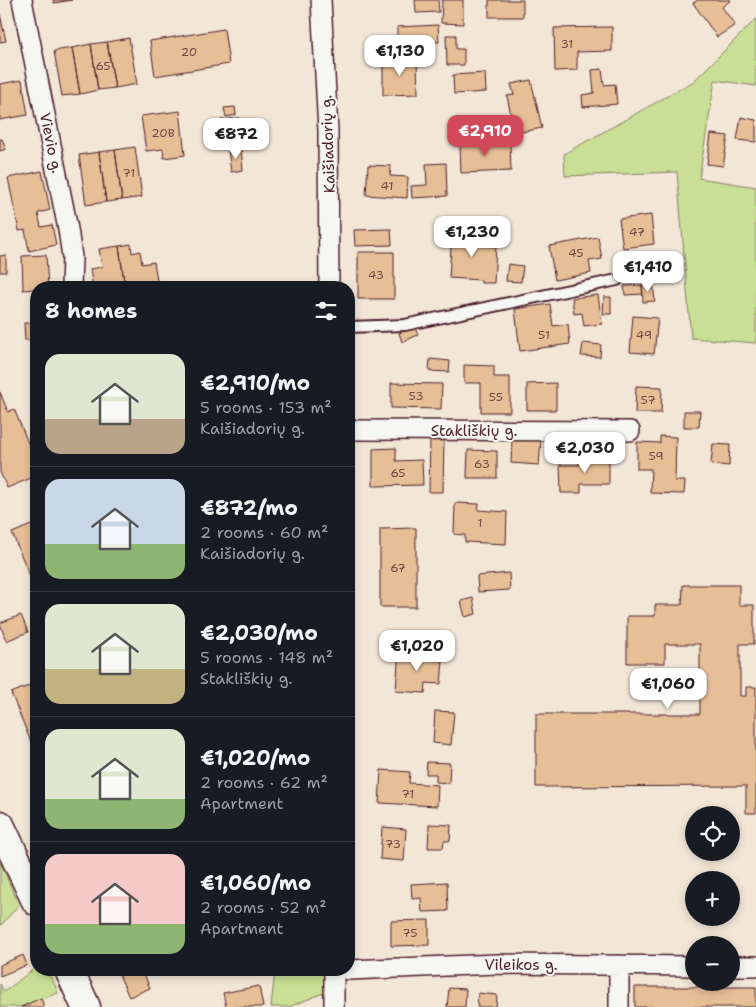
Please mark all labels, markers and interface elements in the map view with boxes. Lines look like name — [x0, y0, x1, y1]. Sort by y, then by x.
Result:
pin: €1,130 — [359, 34, 441, 77]
house number: 31 — [561, 36, 573, 52]
text: €1,130 — [375, 40, 425, 61]
house number: 20 — [181, 44, 197, 60]
house number: 65 — [95, 58, 111, 74]
street label: Kaišiadorių g. — [316, 94, 340, 194]
street label: Vievio g. — [35, 111, 67, 175]
pin: €2,910 — [444, 114, 526, 157]
pin: €872 — [206, 118, 266, 160]
text: €2,910 — [458, 120, 512, 141]
text: €872 — [214, 123, 258, 144]
house number: 20B — [151, 125, 175, 141]
house number: 71 — [123, 165, 135, 181]
house number: 41 — [381, 178, 393, 194]
pin: €1,230 — [431, 216, 513, 258]
text: €1,230 — [445, 221, 499, 242]
house number: 47 — [629, 224, 645, 240]
house number: 45 — [568, 245, 584, 261]
pin: €1,410 — [607, 250, 689, 293]
text: €1,410 — [624, 256, 672, 277]
house number: 43 — [368, 267, 384, 283]
text: 8 homes — [45, 297, 137, 325]
icon: filters — [312, 297, 340, 325]
house number: 51 — [538, 327, 550, 343]
house number: 49 — [636, 327, 652, 343]
text: €2,910/mo — [200, 369, 310, 397]
icon: home — [85, 374, 145, 434]
house number: 53 — [408, 388, 424, 404]
house number: 55 — [489, 389, 503, 405]
house number: 57 — [640, 392, 656, 408]
text: 5 rooms · 153 m² — [200, 397, 332, 418]
text: Kaišiadorių g. — [200, 418, 305, 439]
street label: Stakliškių g. — [431, 421, 517, 441]
pin: €2,030 — [544, 432, 626, 474]
text: €2,030 — [555, 437, 615, 458]
house number: 59 — [648, 448, 664, 464]
house number: 63 — [474, 456, 490, 472]
house number: 65 — [390, 465, 406, 481]
text: €872/mo — [200, 494, 298, 522]
icon: home — [85, 499, 145, 559]
house number: 1 — [477, 515, 483, 531]
text: 2 rooms · 60 m² — [200, 522, 328, 543]
text: Kaišiadorių g. — [200, 543, 305, 564]
house number: 67 — [390, 560, 406, 576]
text: €2,030/mo — [200, 619, 318, 647]
icon: home — [85, 624, 145, 684]
pin: €1,020 — [376, 630, 458, 672]
text: €1,020 — [390, 635, 444, 656]
text: 5 rooms · 148 m² — [200, 647, 333, 668]
text: Stakliškių g. — [200, 668, 292, 689]
pin: €1,060 — [627, 668, 709, 710]
text: €1,060 — [641, 673, 695, 694]
text: €1,020/mo — [200, 744, 311, 772]
icon: home — [85, 749, 145, 809]
text: 2 rooms · 62 m² — [200, 772, 328, 793]
house number: 71 — [402, 786, 414, 802]
text: Apartment — [200, 793, 283, 814]
map controls — [685, 806, 740, 991]
button: locate — [685, 806, 740, 861]
house number: 73 — [385, 836, 401, 852]
text: €1,060/mo — [200, 869, 311, 897]
button: + — [685, 871, 740, 926]
icon: home — [85, 874, 145, 934]
text: 2 rooms · 52 m² — [200, 897, 327, 918]
text: Apartment — [200, 918, 283, 939]
house number: 75 — [402, 925, 418, 941]
button: − — [685, 936, 740, 991]
street label: Vileikos g. — [484, 955, 558, 975]

